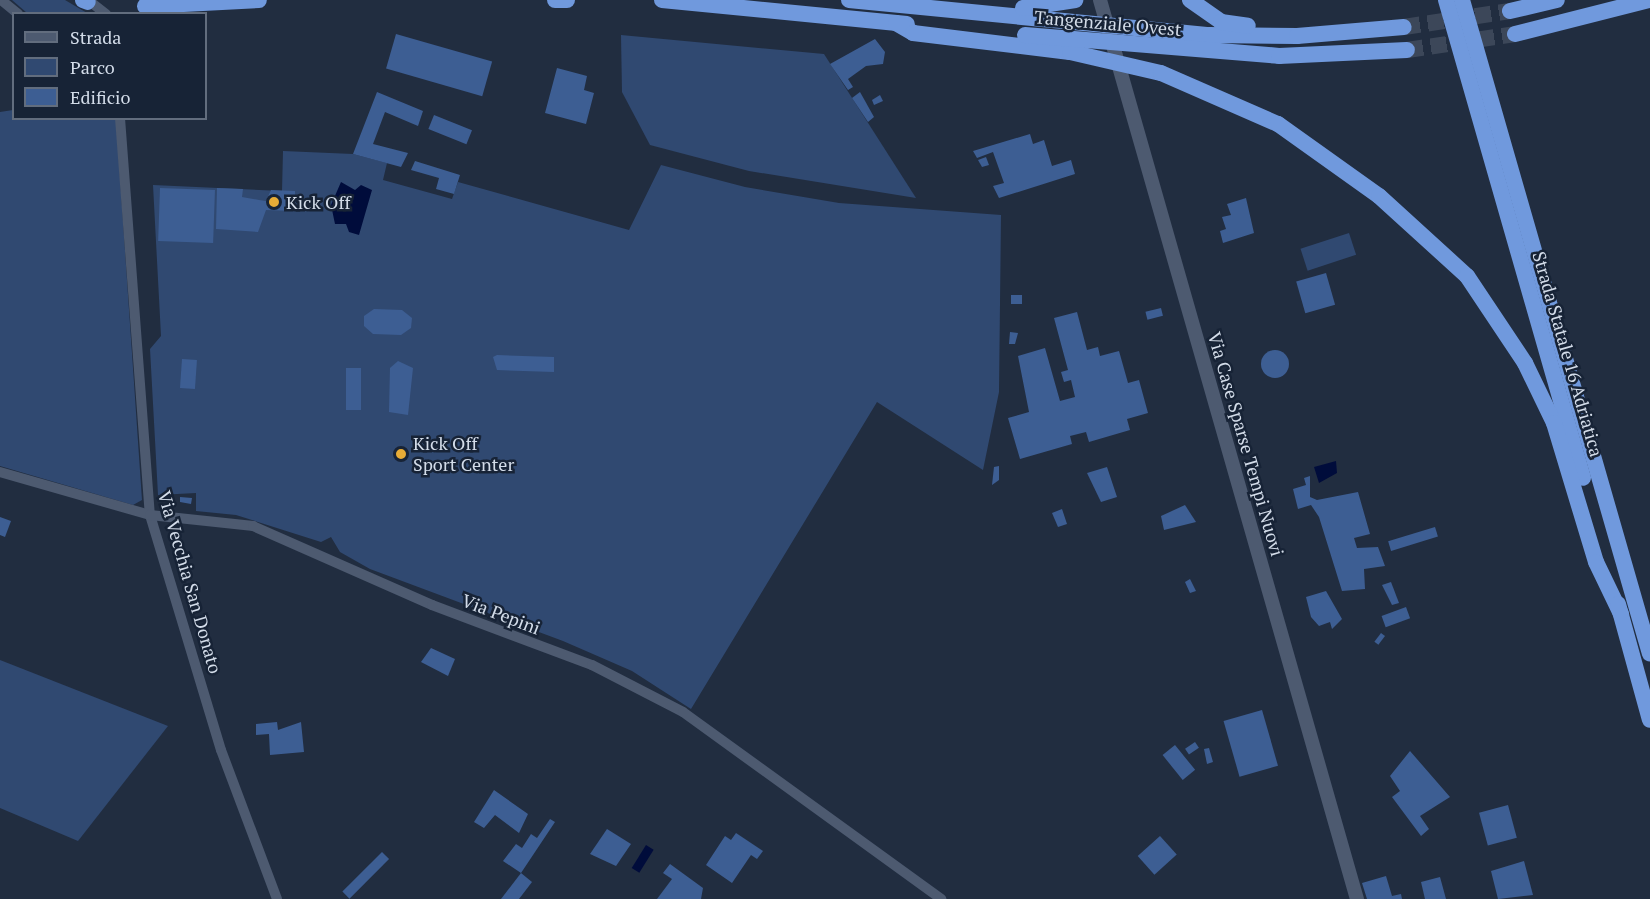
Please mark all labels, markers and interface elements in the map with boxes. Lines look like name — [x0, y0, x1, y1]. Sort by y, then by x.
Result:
street label: Tangenziale Ovest — [1034, 6, 1182, 40]
legend — [12, 12, 207, 120]
text: Strada — [70, 25, 121, 49]
text: Parco — [70, 55, 115, 79]
text: Edificio — [70, 85, 130, 109]
place label: Kick Off — [286, 191, 351, 213]
marker: Kick Off — [267, 195, 281, 209]
street label: Strada Statale 16 Adriatica — [1528, 249, 1608, 459]
street label: Via Case Sparse Tempi Nuovi — [1204, 329, 1288, 559]
place label: Kick Off Sport Center — [413, 433, 514, 476]
marker: Kick Off Sport Center — [394, 447, 408, 461]
street label: Via Vecchia San Donato — [153, 488, 227, 676]
street label: Via Pepini — [459, 589, 543, 639]

